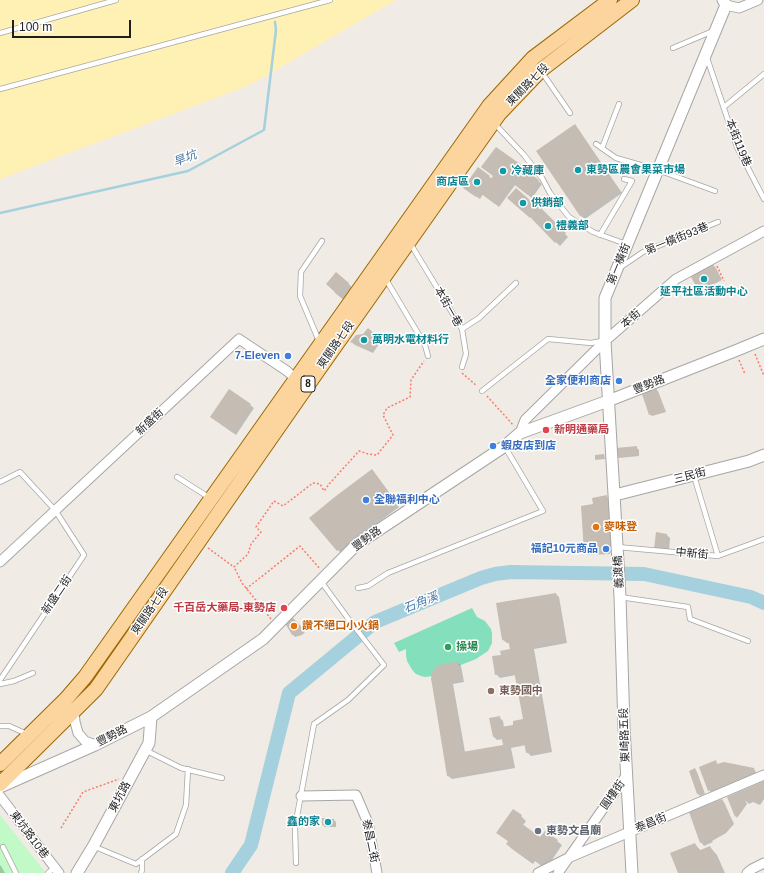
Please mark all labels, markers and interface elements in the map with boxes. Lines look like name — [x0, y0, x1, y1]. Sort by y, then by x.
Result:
scale bar — [14, 12, 133, 38]
text: 100 m — [19, 20, 52, 34]
street label: 東關路七段 — [504, 61, 552, 109]
street label: 本街119巷 — [722, 117, 754, 169]
water label: 旱坑 — [171, 148, 199, 170]
place label: 東勢區農會果菜市場 — [586, 163, 685, 177]
place label: 冷藏庫 — [511, 164, 544, 178]
marker: 東勢區農會果菜市場 — [573, 165, 583, 175]
marker: 冷藏庫 — [498, 166, 508, 176]
place label: 商店區 — [436, 175, 469, 189]
marker: 商店區 — [472, 177, 482, 187]
place label: 供銷部 — [531, 196, 564, 210]
marker: 供銷部 — [518, 198, 528, 208]
place label: 禮義部 — [556, 219, 589, 233]
street label: 第一橫街93巷 — [643, 220, 711, 258]
marker: 禮義部 — [543, 221, 553, 231]
street label: 第一橫街 — [605, 241, 633, 287]
marker: 延平社區活動中心 — [699, 274, 709, 284]
street label: 本街一巷 — [431, 285, 465, 329]
place label: 延平社區活動中心 — [660, 285, 748, 299]
street label: 本街 — [618, 307, 644, 331]
street label: 東關路七段 — [315, 319, 357, 371]
place label: 萬明水電材料行 — [372, 333, 449, 347]
marker: 萬明水電材料行 — [359, 335, 369, 345]
place label: 7-Eleven — [235, 349, 280, 363]
marker: 7-Eleven — [283, 351, 293, 361]
street label: 豐勢路 — [631, 373, 667, 397]
place label: 全家便利商店 — [545, 374, 611, 388]
road number: 8 — [301, 376, 315, 392]
marker: 全家便利商店 — [614, 376, 624, 386]
street label: 新盛街 — [133, 406, 167, 438]
place label: 新明通藥局 — [554, 423, 609, 437]
marker: 新明通藥局 — [541, 425, 551, 435]
place label: 蝦皮店到店 — [501, 439, 556, 453]
marker: 蝦皮店到店 — [488, 441, 498, 451]
street label: 三民街 — [672, 466, 708, 486]
place label: 全聯福利中心 — [374, 493, 440, 507]
marker: 全聯福利中心 — [361, 495, 371, 505]
place label: 麥味登 — [604, 520, 637, 534]
marker: 麥味登 — [591, 522, 601, 532]
street label: 豐勢路 — [350, 524, 384, 554]
place label: 福記10元商品 — [531, 542, 598, 556]
marker: 福記10元商品 — [601, 544, 611, 554]
street label: 中新街 — [675, 546, 709, 562]
street label: 義渡橋 — [612, 555, 626, 589]
street label: 新盛二街 — [39, 573, 75, 617]
street label: 東關路七段 — [129, 585, 171, 637]
water label: 石角溪 — [402, 590, 440, 616]
place label: 千百岳大藥局-東勢店 — [173, 601, 276, 615]
marker: 千百岳大藥局-東勢店 — [279, 603, 289, 613]
place label: 讚不絕口小火鍋 — [302, 619, 379, 633]
marker: 讚不絕口小火鍋 — [289, 621, 299, 631]
place label: 操場 — [456, 640, 478, 654]
marker: 操場 — [443, 642, 453, 652]
place label: 東勢國中 — [499, 684, 543, 698]
marker: 東勢國中 — [486, 686, 496, 696]
street label: 東崎路五段 — [617, 707, 633, 763]
street label: 豐勢路 — [94, 723, 130, 749]
street label: 圓樓街 — [598, 778, 628, 812]
street label: 東坑路 — [106, 779, 134, 815]
street label: 東坑路10巷 — [7, 809, 51, 861]
street label: 泰昌街 — [633, 810, 669, 836]
place label: 鑫的家 — [287, 815, 320, 829]
marker: 鑫的家 — [323, 817, 333, 827]
street label: 泰昌二街 — [359, 818, 381, 864]
place label: 東勢文昌廟 — [546, 824, 601, 838]
marker: 東勢文昌廟 — [533, 826, 543, 836]

